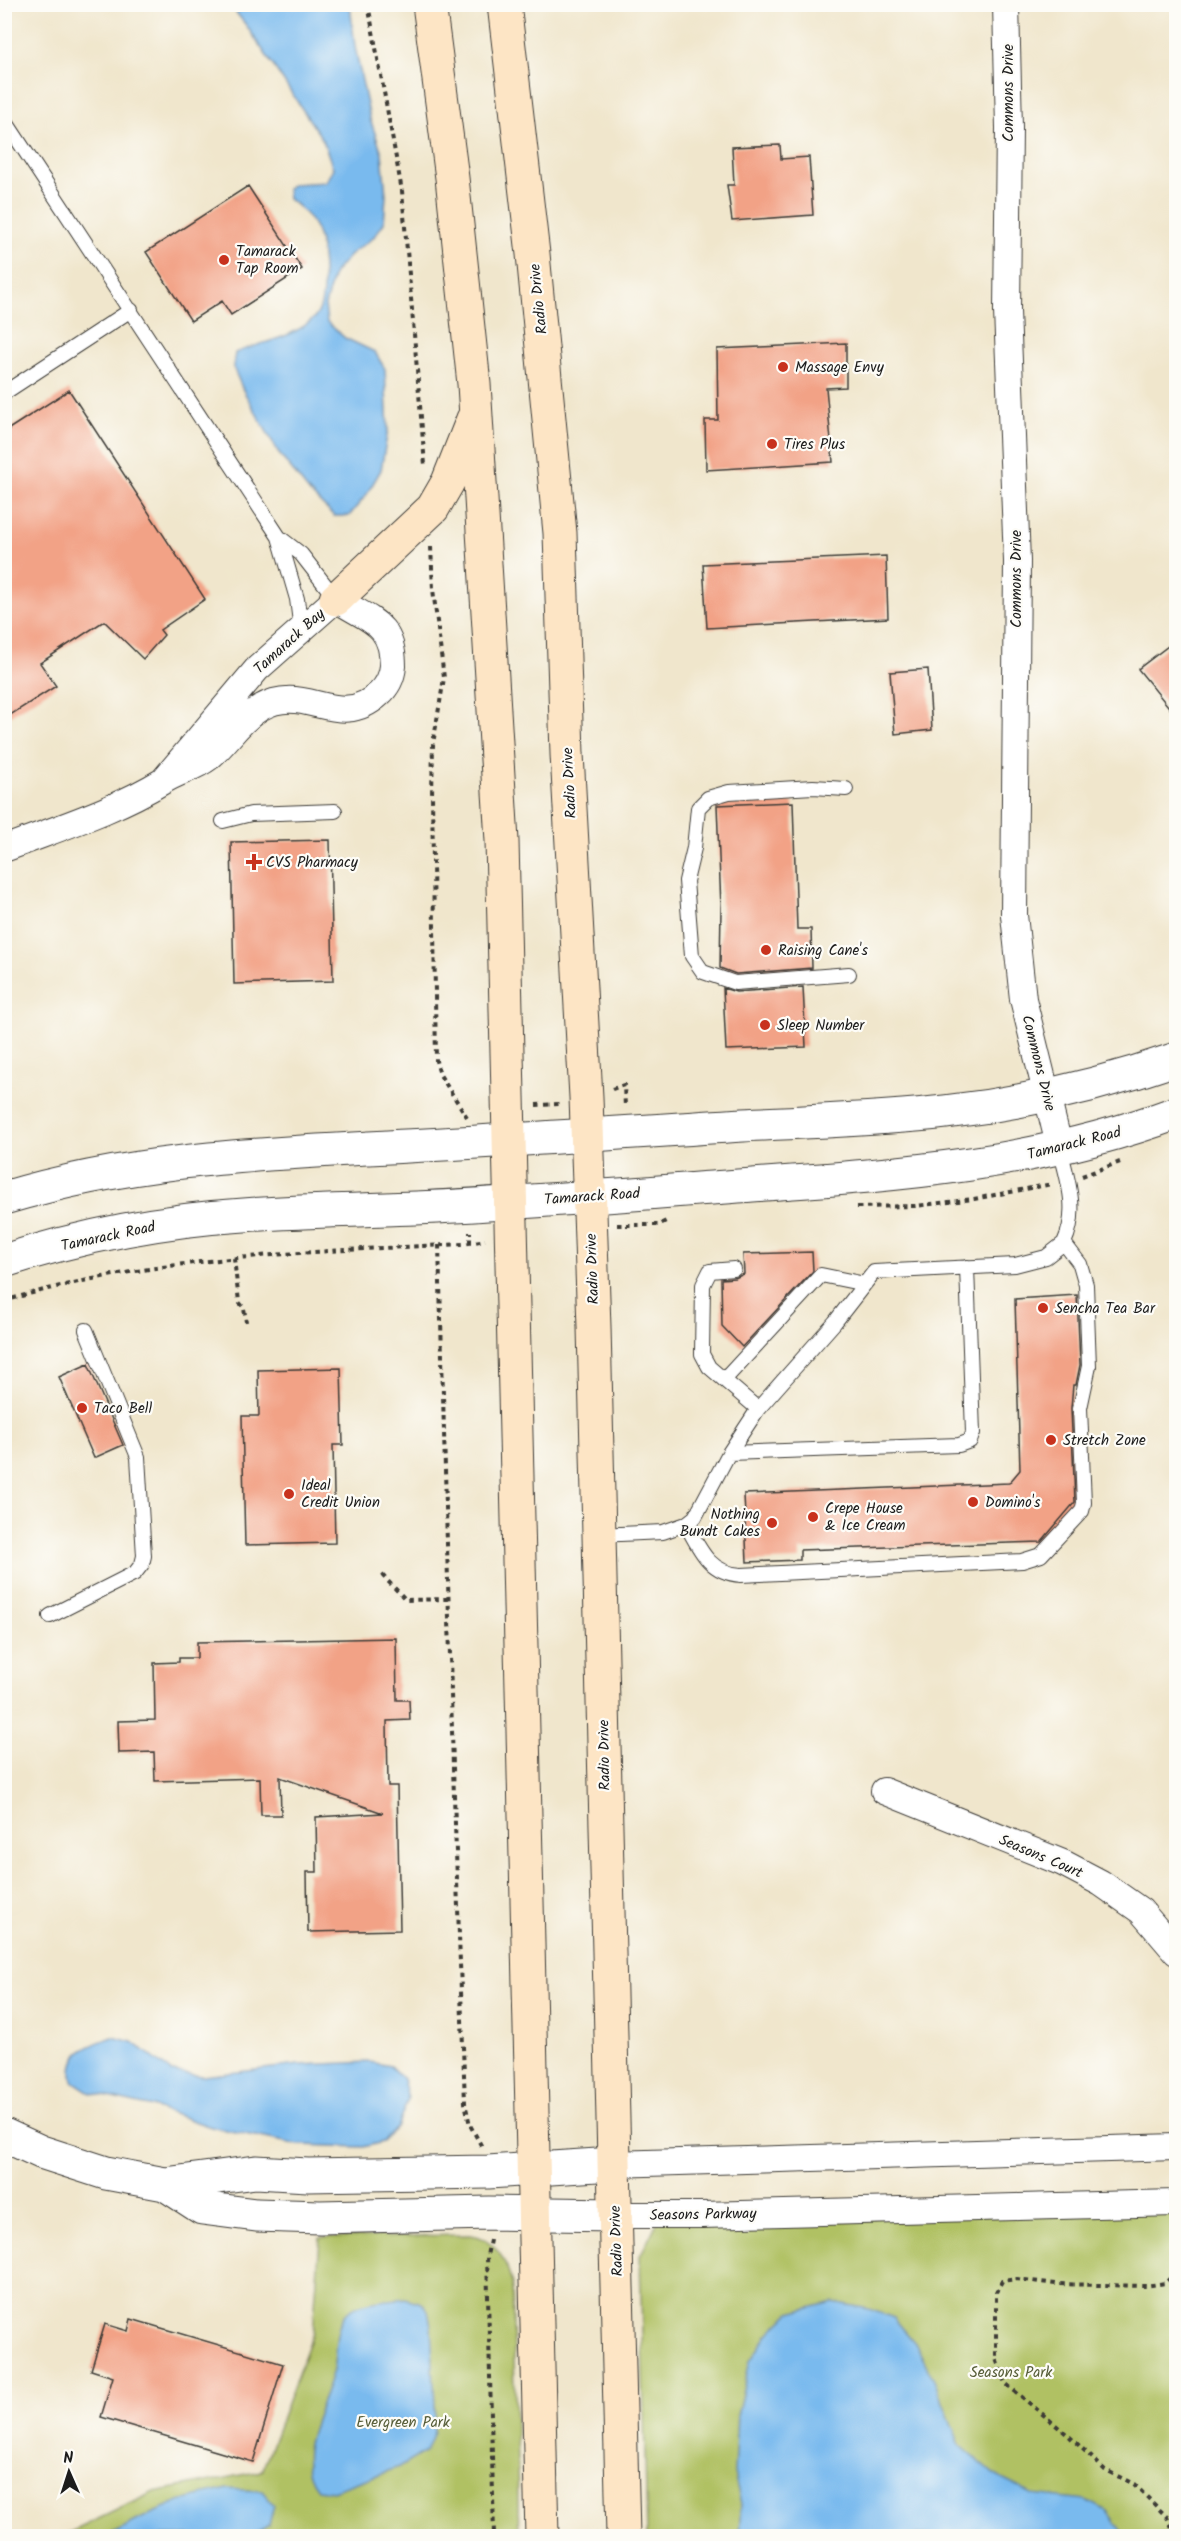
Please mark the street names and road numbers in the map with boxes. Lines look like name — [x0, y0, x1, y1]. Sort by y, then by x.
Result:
street label: Commons Drive — [997, 44, 1021, 142]
street label: Radio Drive — [523, 262, 555, 335]
street label: Commons Drive — [1005, 530, 1029, 628]
street label: Tamarack Bay — [248, 602, 332, 681]
street label: Radio Drive — [556, 747, 584, 819]
street label: Commons Drive — [1015, 1013, 1062, 1114]
street label: Tamarack Road — [1025, 1121, 1124, 1167]
street label: Tamarack Road — [543, 1182, 641, 1212]
street label: Tamarack Road — [59, 1215, 158, 1259]
street label: Radio Drive — [580, 1233, 606, 1305]
street label: Radio Drive — [592, 1719, 618, 1791]
street label: Seasons Court — [995, 1828, 1086, 1885]
street label: Seasons Parkway — [649, 2202, 758, 2228]
street label: Radio Drive — [604, 2205, 630, 2277]

